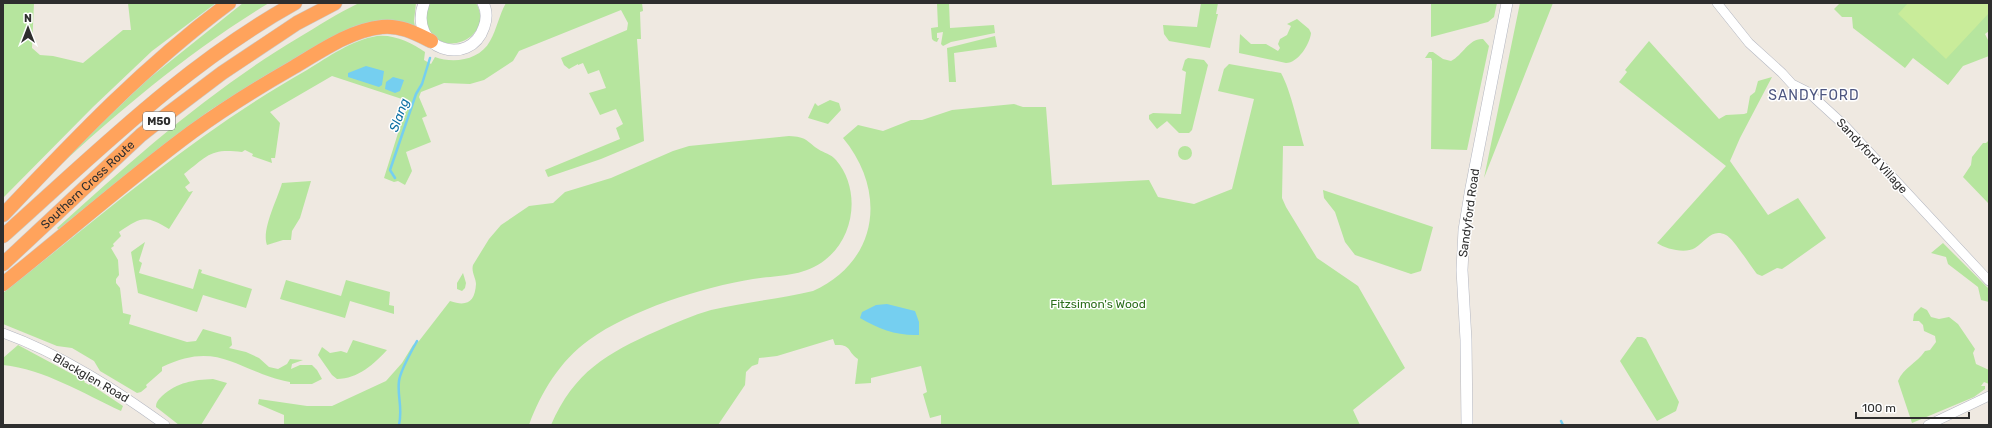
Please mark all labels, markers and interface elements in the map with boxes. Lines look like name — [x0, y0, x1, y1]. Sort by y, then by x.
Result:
north arrow — [8, 8, 48, 48]
text: N — [24, 12, 32, 25]
district label: SANDYFORD — [1768, 87, 1860, 104]
water label: Slang — [386, 96, 413, 134]
road number: M50 — [143, 112, 175, 130]
street label: Sandyford Village — [1834, 115, 1911, 197]
street label: Southern Cross Route — [38, 137, 138, 232]
street label: Sandyford Road — [1456, 168, 1482, 258]
park label: Fitzsimon's Wood — [1050, 297, 1146, 311]
street label: Blackglen Road — [50, 351, 132, 405]
scale bar — [1856, 394, 1969, 420]
text: 100 m — [1862, 401, 1896, 415]

